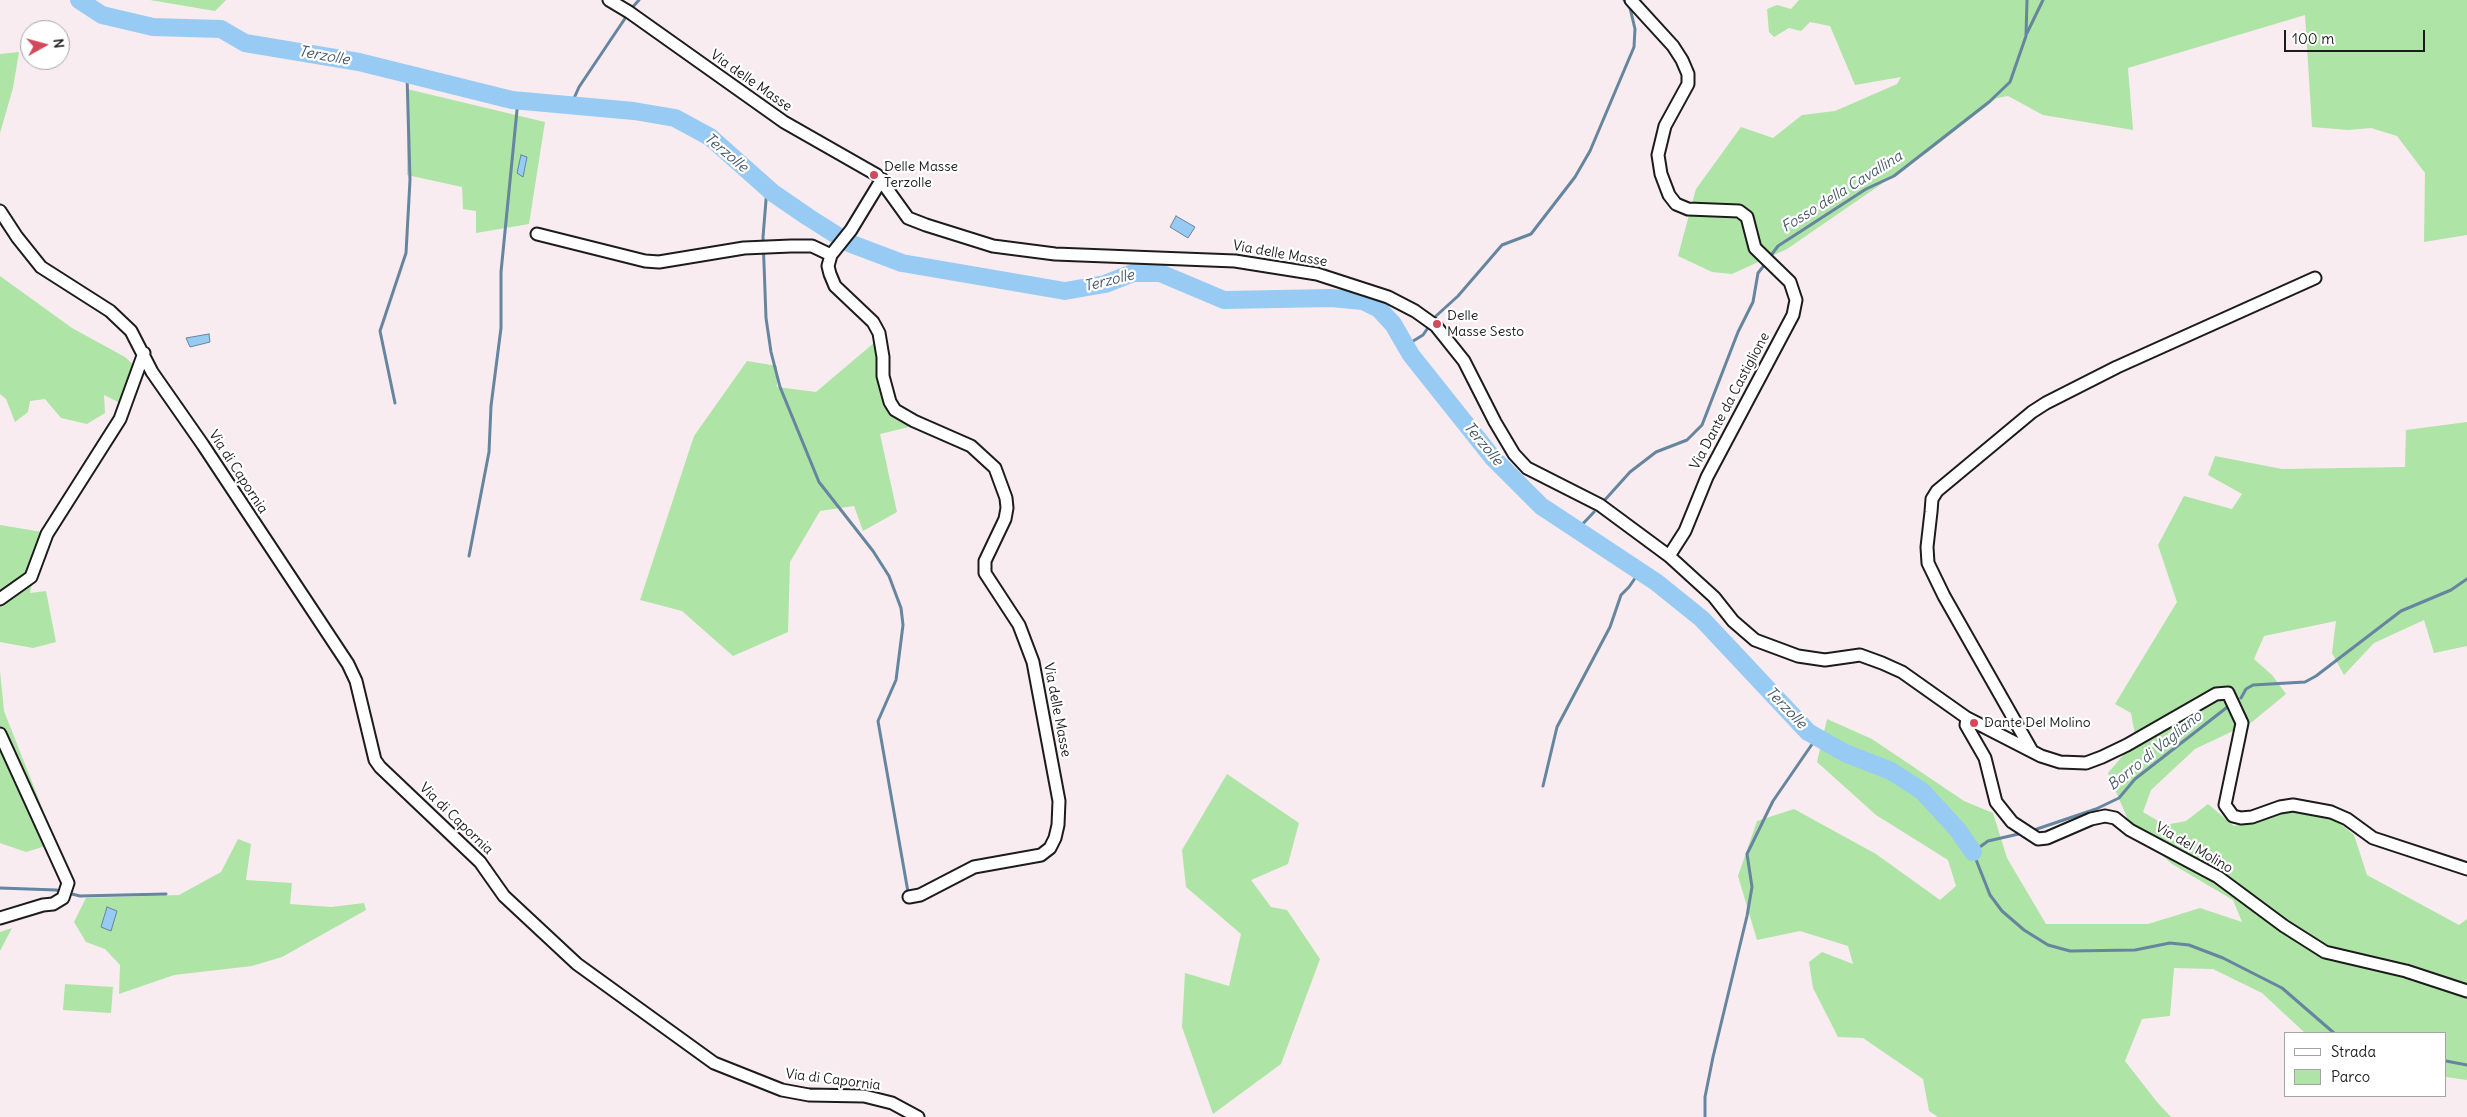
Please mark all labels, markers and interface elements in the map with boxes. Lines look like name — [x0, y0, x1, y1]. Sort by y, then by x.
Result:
north arrow — [20, 20, 70, 70]
scale bar — [2287, 20, 2428, 52]
text: 100 m — [2292, 29, 2334, 48]
text: N — [49, 37, 68, 49]
water label: Terzolle — [297, 43, 351, 69]
street label: Via delle Masse — [707, 47, 795, 115]
water label: Terzolle — [701, 130, 751, 176]
water label: Fosso della Cavallina — [1778, 148, 1906, 236]
place label: Delle Masse Terzolle — [884, 159, 958, 192]
marker: Delle Masse Terzolle — [868, 169, 880, 181]
street label: Via delle Masse — [1231, 237, 1329, 271]
water label: Terzolle — [1082, 266, 1136, 296]
place label: Delle Masse Sesto — [1447, 308, 1524, 341]
marker: Delle Masse Sesto — [1431, 318, 1443, 330]
street label: Via Dante da Castiglione — [1687, 329, 1773, 473]
water label: Terzolle — [1460, 419, 1506, 469]
street label: Via di Capornia — [205, 427, 271, 517]
street label: Via delle Masse — [1040, 661, 1074, 759]
water label: Terzolle — [1762, 683, 1810, 733]
water label: Borro di Vagliano — [2104, 707, 2206, 795]
place label: Dante Del Molino — [1984, 715, 2091, 731]
marker: Dante Del Molino — [1968, 717, 1980, 729]
street label: Via di Capornia — [416, 780, 496, 858]
street label: Via del Molino — [2152, 819, 2236, 877]
legend — [2284, 1032, 2447, 1097]
text: Strada — [2331, 1042, 2376, 1061]
street label: Via di Capornia — [784, 1066, 882, 1094]
text: Parco — [2331, 1067, 2370, 1086]

